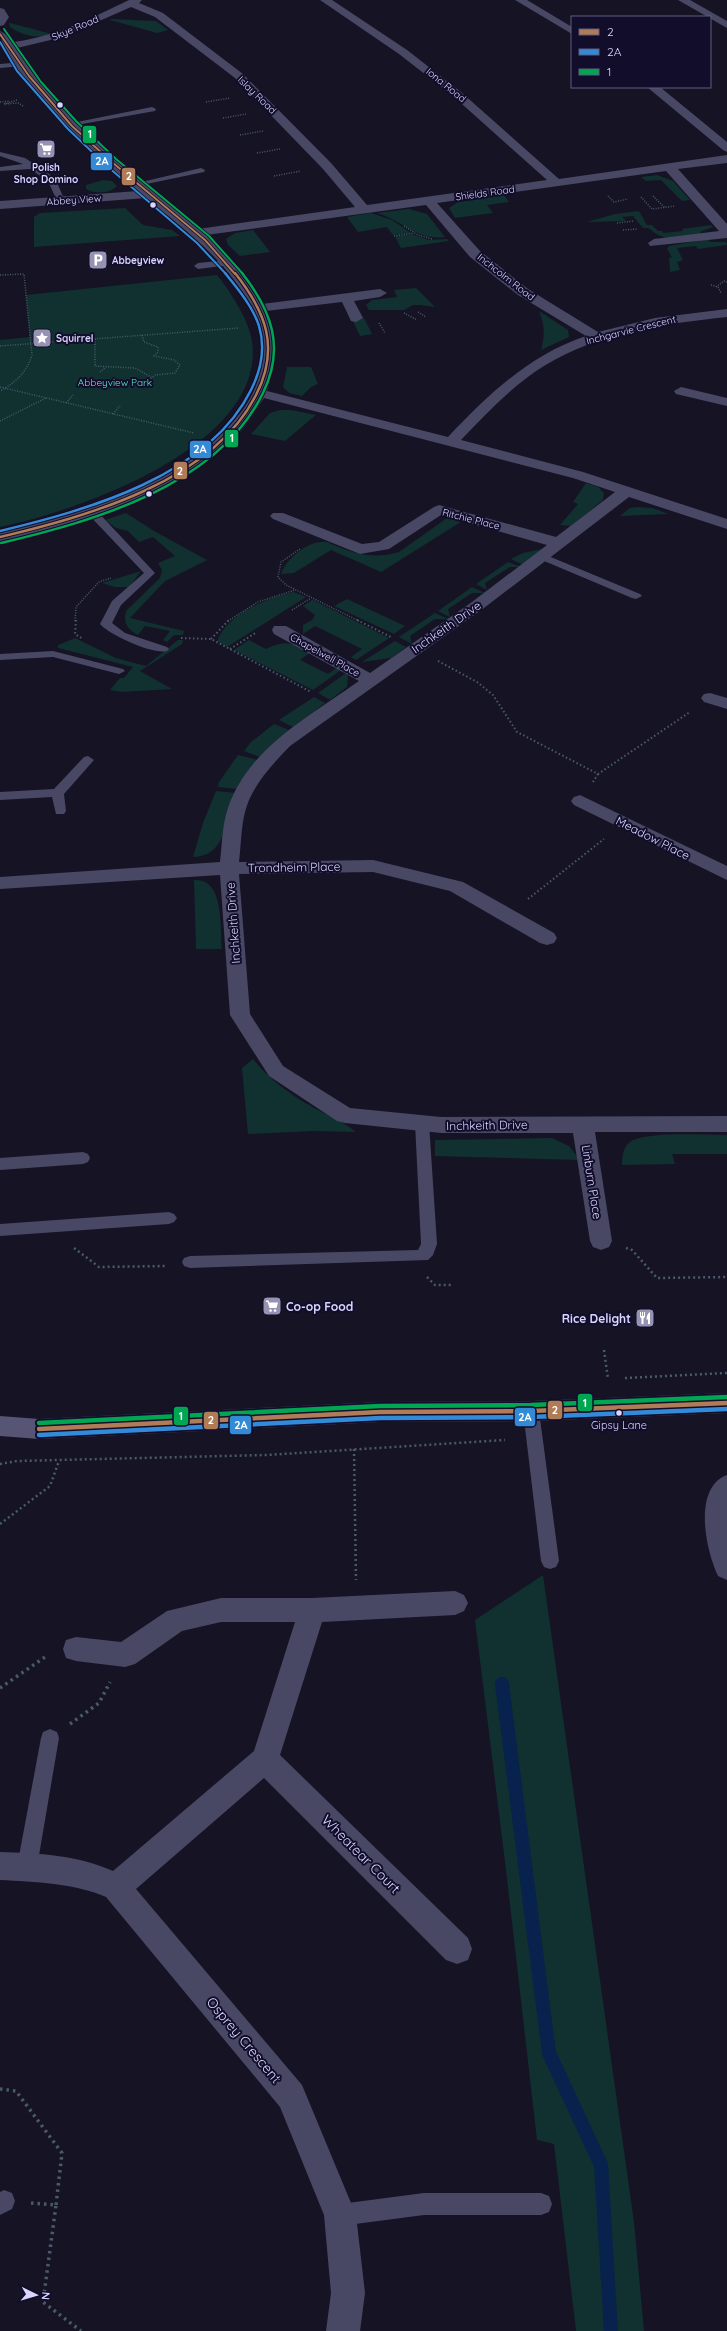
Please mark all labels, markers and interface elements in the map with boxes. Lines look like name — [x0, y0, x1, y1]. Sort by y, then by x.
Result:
street label: Skye Road — [50, 12, 100, 44]
legend — [571, 16, 711, 88]
text: 2 — [607, 24, 614, 39]
text: 2A — [607, 44, 622, 59]
text: 1 — [607, 64, 611, 79]
street label: Iona Road — [423, 65, 469, 105]
street label: Islay Road — [235, 73, 279, 117]
unlabelled marker — [55, 100, 65, 110]
line badge: 1 — [82, 125, 97, 144]
text: 1 — [88, 127, 92, 141]
supermarket icon: Polish Shop Domino — [35, 138, 57, 160]
line badge: 2A — [90, 152, 113, 171]
text: 2A — [95, 154, 109, 168]
place label: Polish Shop Domino — [14, 161, 78, 186]
line badge: 2 — [121, 167, 136, 186]
text: 2 — [126, 169, 132, 183]
street label: Shields Road — [455, 182, 515, 204]
street label: Abbey View — [46, 192, 102, 208]
unlabelled marker — [148, 200, 158, 210]
parking icon: Abbeyview — [87, 249, 109, 271]
street label: Inchcolm Road — [475, 251, 537, 303]
place label: Abbeyview — [112, 254, 165, 267]
street label: Inchgarvie Crescent — [585, 312, 678, 347]
place icon: Squirrel — [31, 327, 53, 349]
place label: Squirrel — [56, 332, 94, 345]
park label: Abbeyview Park — [78, 376, 152, 389]
line badge: 1 — [224, 429, 239, 448]
text: 1 — [230, 431, 234, 445]
line badge: 2A — [189, 440, 212, 459]
text: 2A — [193, 442, 207, 456]
line badge: 2 — [173, 461, 188, 480]
text: 2 — [177, 464, 183, 478]
unlabelled marker — [144, 489, 154, 499]
street label: Ritchie Place — [441, 506, 501, 532]
street label: Inchkeith Drive — [408, 597, 484, 657]
street label: Chapelwell Place — [288, 630, 362, 680]
street label: Meadow Place — [613, 813, 693, 863]
street label: Trondheim Place — [247, 859, 341, 875]
street label: Inchkeith Drive — [223, 882, 243, 964]
street label: Inchkeith Drive — [446, 1117, 528, 1133]
street label: Linburn Place — [579, 1144, 605, 1220]
supermarket icon: Co-op Food — [261, 1295, 283, 1317]
place label: Co-op Food — [286, 1299, 353, 1314]
restaurant icon: Rice Delight — [634, 1307, 656, 1329]
place label: Rice Delight — [562, 1311, 631, 1326]
line badge: 1 — [577, 1393, 593, 1412]
text: 1 — [583, 1396, 587, 1410]
line badge: 2 — [547, 1400, 563, 1420]
text: 2 — [552, 1403, 558, 1417]
line badge: 1 — [173, 1406, 189, 1426]
line badge: 2A — [514, 1407, 536, 1427]
marker: Gipsy Lane — [614, 1408, 624, 1418]
text: 1 — [179, 1409, 183, 1423]
text: 2A — [518, 1410, 532, 1424]
line badge: 2 — [203, 1411, 219, 1430]
text: 2 — [208, 1413, 214, 1427]
line badge: 2A — [229, 1415, 252, 1435]
text: 2A — [234, 1418, 248, 1432]
place label: Gipsy Lane — [591, 1418, 647, 1432]
street label: Wheatear Court — [318, 1811, 404, 1897]
street label: Osprey Crescent — [203, 1993, 286, 2087]
north arrow — [16, 2275, 56, 2315]
text: N — [39, 2291, 53, 2301]

